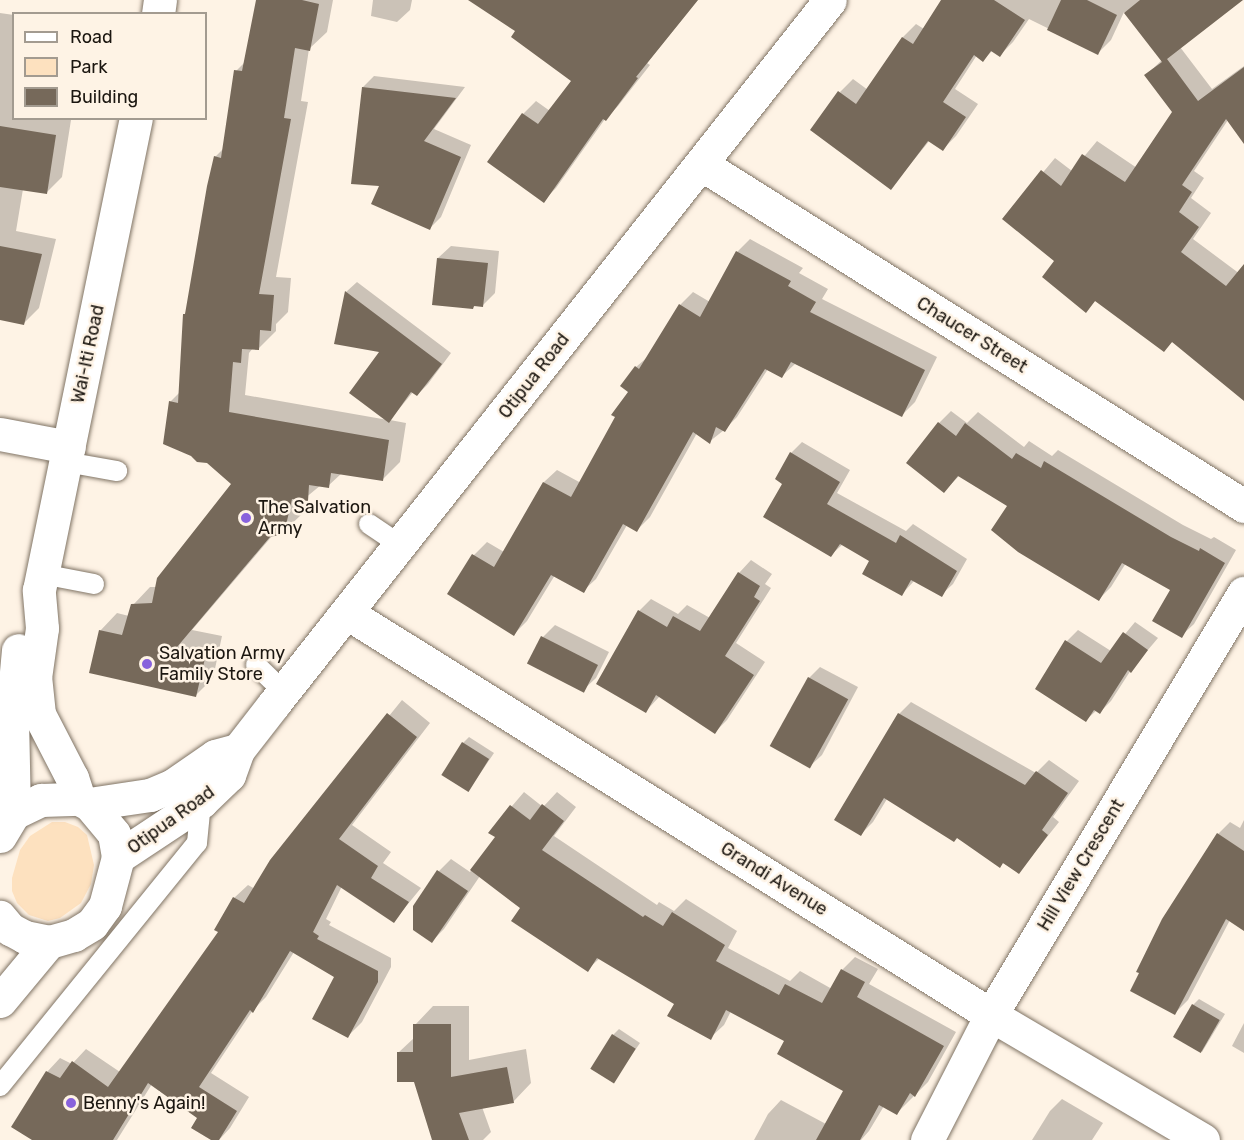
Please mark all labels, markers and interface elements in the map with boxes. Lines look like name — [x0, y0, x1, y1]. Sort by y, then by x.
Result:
legend — [12, 12, 207, 120]
text: Road — [70, 26, 113, 48]
text: Park — [70, 56, 107, 78]
text: Building — [70, 86, 138, 108]
street label: Chaucer Street — [912, 292, 1032, 378]
street label: Wai-Iti Road — [67, 303, 109, 405]
street label: Otipua Road — [494, 329, 574, 423]
place label: The Salvation Army — [258, 497, 371, 540]
marker: The Salvation Army — [239, 511, 253, 525]
place label: Salvation Army Family Store — [159, 643, 286, 686]
marker: Salvation Army Family Store — [140, 657, 154, 671]
street label: Otipua Road — [123, 781, 219, 859]
street label: Hill View Crescent — [1033, 795, 1129, 935]
street label: Grandi Avenue — [716, 837, 832, 921]
place label: Benny's Again! — [83, 1092, 206, 1114]
marker: Benny's Again! — [64, 1096, 78, 1110]

